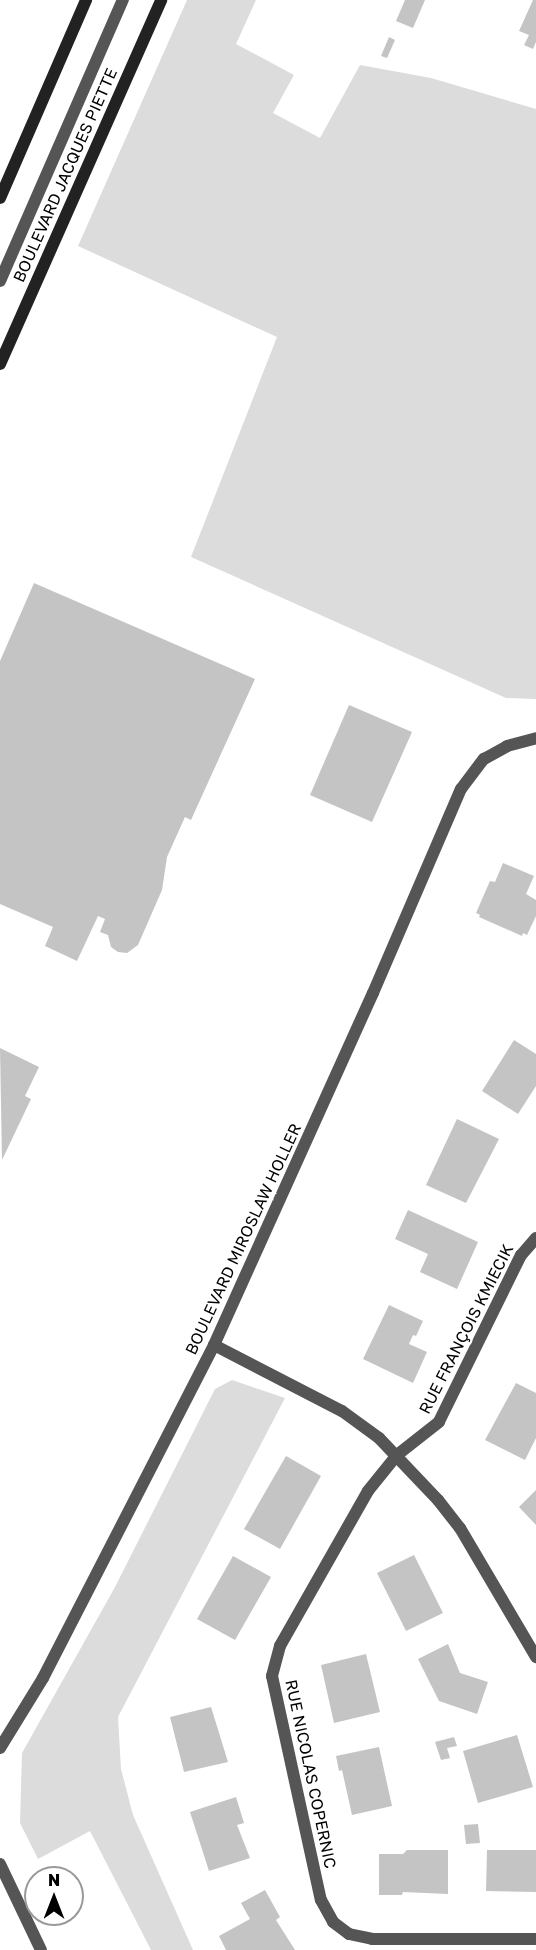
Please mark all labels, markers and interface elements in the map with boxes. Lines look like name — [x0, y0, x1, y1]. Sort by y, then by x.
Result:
street label: BOULEVARD JACQUES PIETTE — [9, 65, 121, 285]
street label: BOULEVARD MIROSLAW HOLLER — [181, 1120, 305, 1358]
street label: RUE FRANÇOIS KMIECIK — [415, 1241, 517, 1417]
street label: RUE NICOLAS COPERNIC — [282, 1678, 340, 1870]
north arrow — [24, 1866, 84, 1926]
text: N — [48, 1870, 60, 1890]

